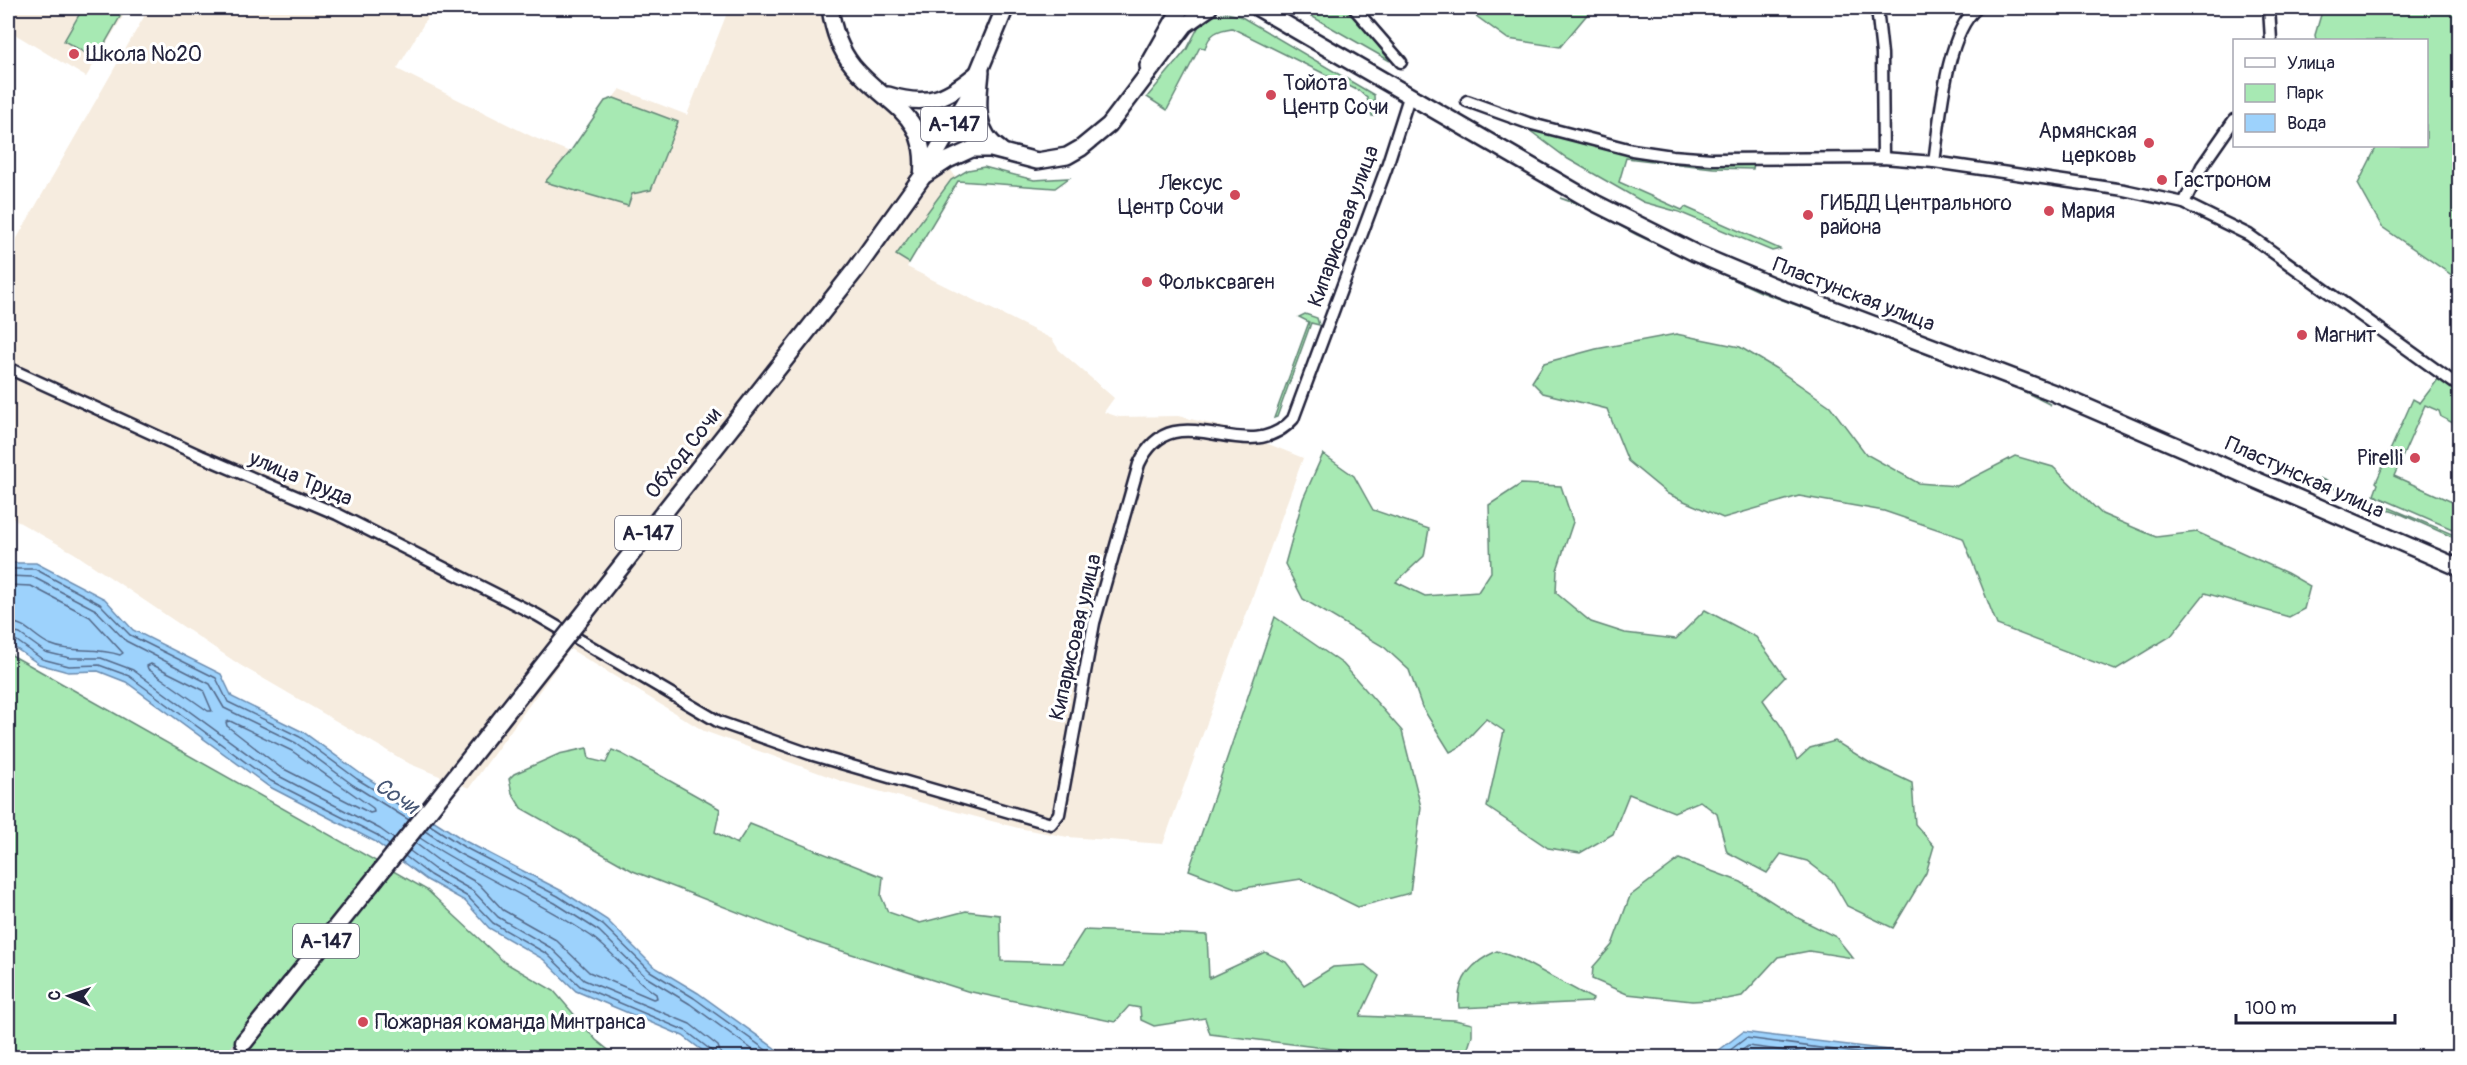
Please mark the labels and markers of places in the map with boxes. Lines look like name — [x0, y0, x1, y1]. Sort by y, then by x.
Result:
place label: Школа №20 — [86, 41, 202, 68]
marker: Школа №20 — [67, 47, 81, 61]
place label: Тойота Центр Сочи — [1283, 70, 1388, 121]
marker: Тойота Центр Сочи — [1264, 88, 1278, 102]
place label: Армянская церковь — [2038, 118, 2137, 169]
marker: Армянская церковь — [2142, 136, 2156, 150]
place label: Гастроном — [2174, 167, 2271, 194]
place label: Лексус Центр Сочи — [1118, 170, 1223, 221]
marker: Гастроном — [2155, 173, 2169, 187]
marker: Лексус Центр Сочи — [1228, 188, 1242, 202]
place label: ГИБДД Центрального района — [1820, 190, 2012, 241]
place label: Мария — [2061, 198, 2115, 225]
marker: Мария — [2042, 204, 2056, 218]
marker: ГИБДД Центрального района — [1801, 208, 1815, 222]
place label: Фольксваген — [1159, 269, 1275, 296]
marker: Фольксваген — [1140, 275, 1154, 289]
place label: Магнит — [2314, 322, 2377, 349]
marker: Магнит — [2295, 328, 2309, 342]
place label: Pirelli — [2357, 445, 2403, 472]
marker: Pirelli — [2408, 451, 2422, 465]
place label: Пожарная команда Минтранса — [375, 1009, 646, 1036]
marker: Пожарная команда Минтранса — [356, 1015, 370, 1029]

